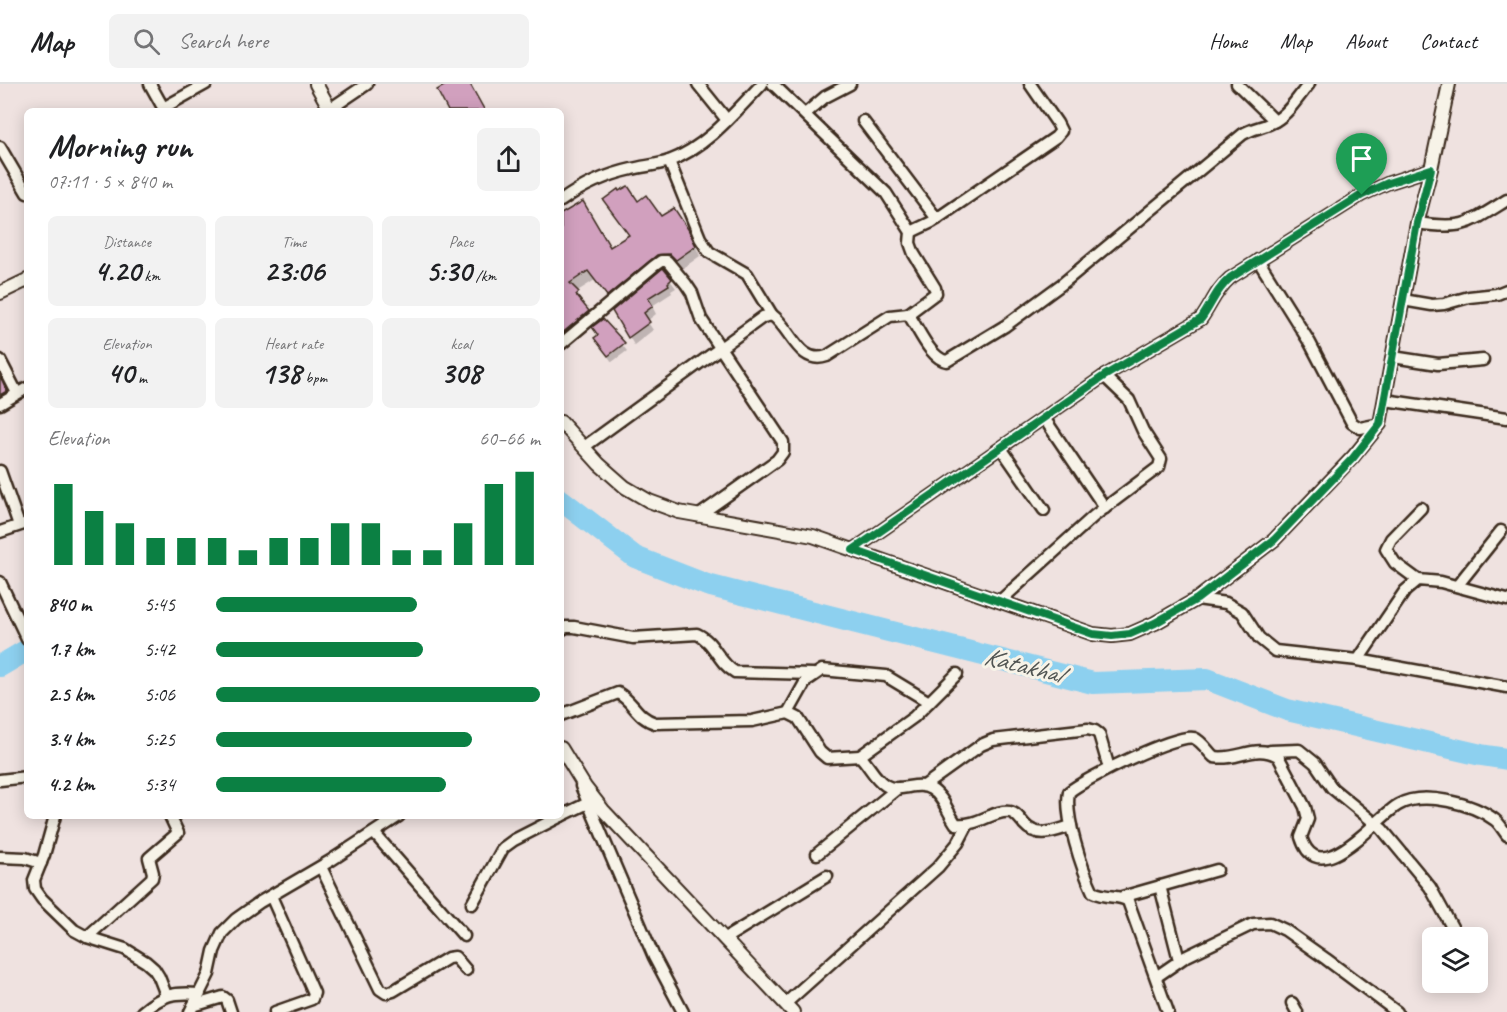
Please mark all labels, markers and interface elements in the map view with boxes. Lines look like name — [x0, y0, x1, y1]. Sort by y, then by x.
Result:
search box — [109, 14, 529, 68]
text: Map — [30, 24, 73, 59]
icon: search — [130, 25, 163, 58]
text: Search here — [178, 27, 268, 55]
text: Home — [1209, 28, 1247, 54]
text: Map — [1280, 28, 1312, 54]
text: About — [1345, 28, 1387, 54]
text: Contact — [1420, 28, 1477, 54]
text: Morning run — [48, 125, 192, 167]
button: share — [477, 128, 540, 191]
pin — [1336, 133, 1387, 195]
icon: arrive — [1345, 142, 1378, 175]
text: 07:11 · 5 × 840 m — [48, 169, 172, 194]
text: Distance — [103, 232, 151, 252]
text: Time — [282, 232, 306, 252]
text: Pace — [449, 232, 473, 252]
text: 4.20 — [94, 252, 140, 290]
text: 23:06 — [264, 252, 324, 290]
text: 5:30 — [426, 252, 472, 290]
text: km — [140, 266, 160, 286]
text: /km — [472, 266, 496, 286]
text: Elevation — [102, 334, 152, 354]
text: Heart rate — [265, 334, 323, 354]
text: kcal — [450, 334, 472, 354]
text: 40 — [107, 354, 134, 392]
text: 138 — [261, 354, 301, 392]
text: 308 — [441, 354, 481, 392]
text: m — [134, 368, 147, 388]
text: bpm — [301, 368, 327, 388]
text: Elevation — [48, 426, 110, 451]
text: 60–66 m — [479, 426, 540, 451]
text: 840 m — [48, 592, 91, 617]
text: 5:45 — [144, 592, 175, 617]
text: 1.7 km — [48, 637, 94, 662]
text: 5:42 — [144, 637, 175, 662]
water label: Katakhal — [981, 639, 1073, 693]
text: 2.5 km — [48, 682, 94, 707]
text: 5:06 — [144, 682, 175, 707]
text: 3.4 km — [48, 727, 95, 752]
text: 5:25 — [144, 727, 175, 752]
text: 4.2 km — [48, 772, 95, 797]
text: 5:34 — [144, 772, 175, 797]
map controls — [1422, 927, 1488, 993]
button: layers — [1422, 927, 1488, 993]

